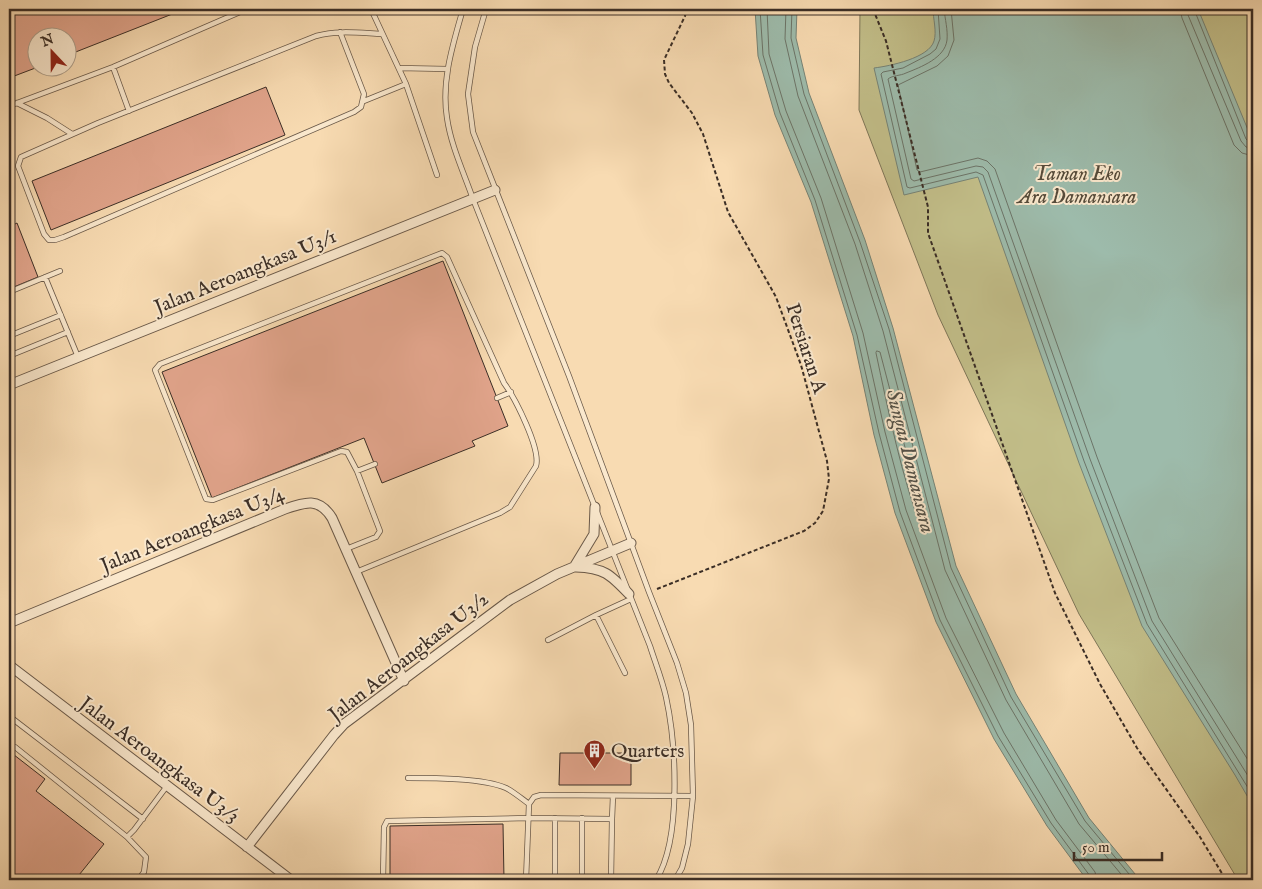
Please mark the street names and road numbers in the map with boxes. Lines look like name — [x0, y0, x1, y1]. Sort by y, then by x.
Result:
street label: Jalan Aeroangkasa U3/1 — [149, 224, 340, 321]
street label: Persiaran A — [779, 300, 832, 397]
street label: Jalan Aeroangkasa U3/4 — [95, 482, 288, 579]
street label: Jalan Aeroangkasa U3/2 — [322, 587, 494, 729]
street label: Jalan Aeroangkasa U3/3 — [72, 690, 244, 829]

